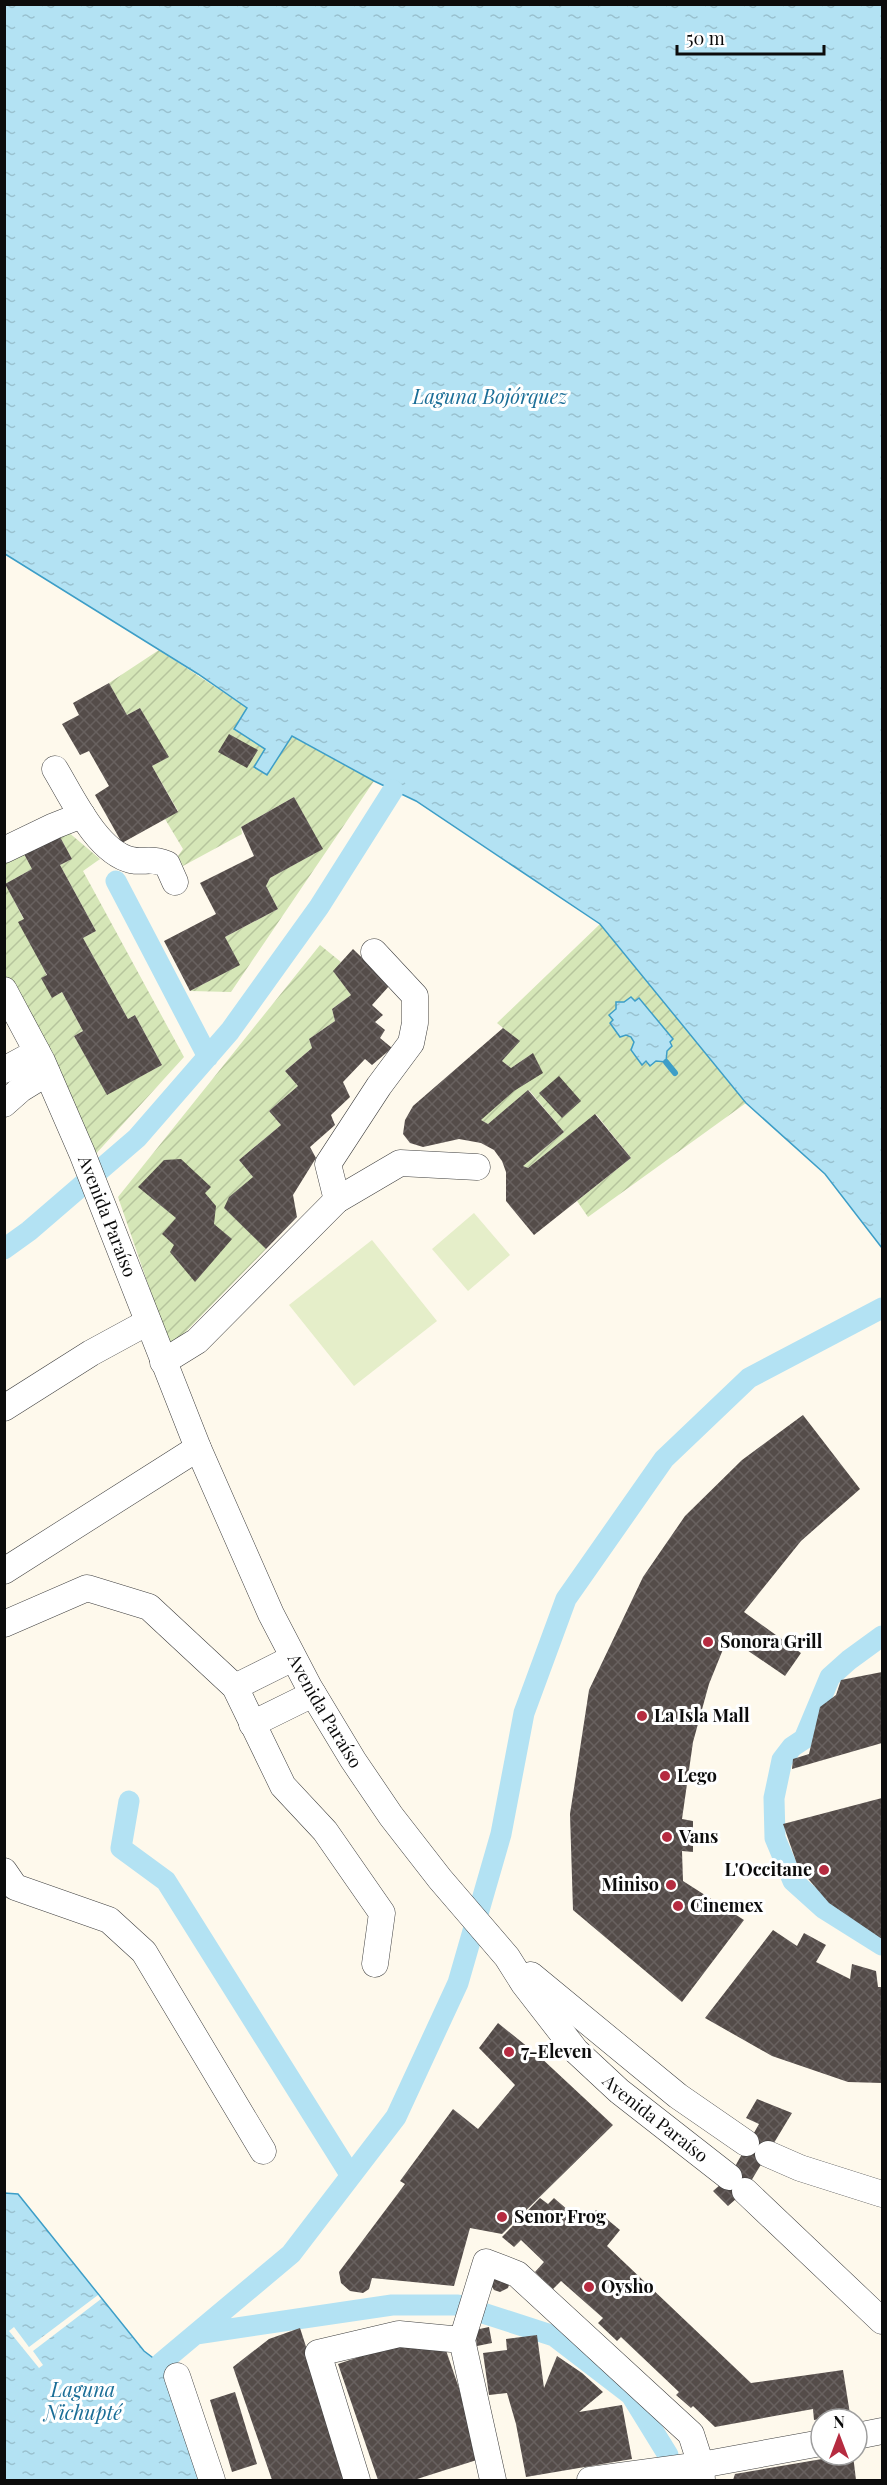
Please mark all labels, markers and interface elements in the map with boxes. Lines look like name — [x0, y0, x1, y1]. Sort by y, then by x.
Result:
scale bar — [677, 18, 824, 56]
text: 50 m — [686, 26, 725, 50]
water label: Laguna Bojórquez — [412, 382, 568, 409]
street label: Avenida Paraíso — [73, 1151, 143, 1280]
place label: Sonora Grill — [720, 1629, 823, 1653]
marker: Sonora Grill — [701, 1635, 715, 1649]
street label: Avenida Paraíso — [282, 1648, 368, 1772]
place label: La Isla Mall — [654, 1703, 750, 1727]
marker: La Isla Mall — [635, 1709, 649, 1723]
place label: Lego — [677, 1763, 717, 1787]
marker: Lego — [658, 1769, 672, 1783]
place label: Vans — [678, 1824, 718, 1848]
marker: Vans — [660, 1830, 674, 1844]
place label: L'Occitane — [725, 1857, 812, 1881]
marker: L'Occitane — [817, 1863, 831, 1877]
place label: Miniso — [601, 1872, 659, 1896]
marker: Miniso — [664, 1878, 678, 1892]
place label: Cinemex — [690, 1893, 763, 1917]
marker: Cinemex — [671, 1899, 685, 1913]
place label: 7-Eleven — [521, 2039, 592, 2063]
marker: 7-Eleven — [502, 2045, 516, 2059]
street label: Avenida Paraíso — [597, 2068, 714, 2167]
place label: Senor Frog — [514, 2204, 606, 2228]
marker: Senor Frog — [495, 2210, 509, 2224]
place label: Oysho — [601, 2274, 654, 2298]
marker: Oysho — [582, 2280, 596, 2294]
water label: Laguna Nichupté — [42, 2375, 123, 2425]
north arrow — [809, 2407, 869, 2467]
text: N — [833, 2411, 845, 2432]

